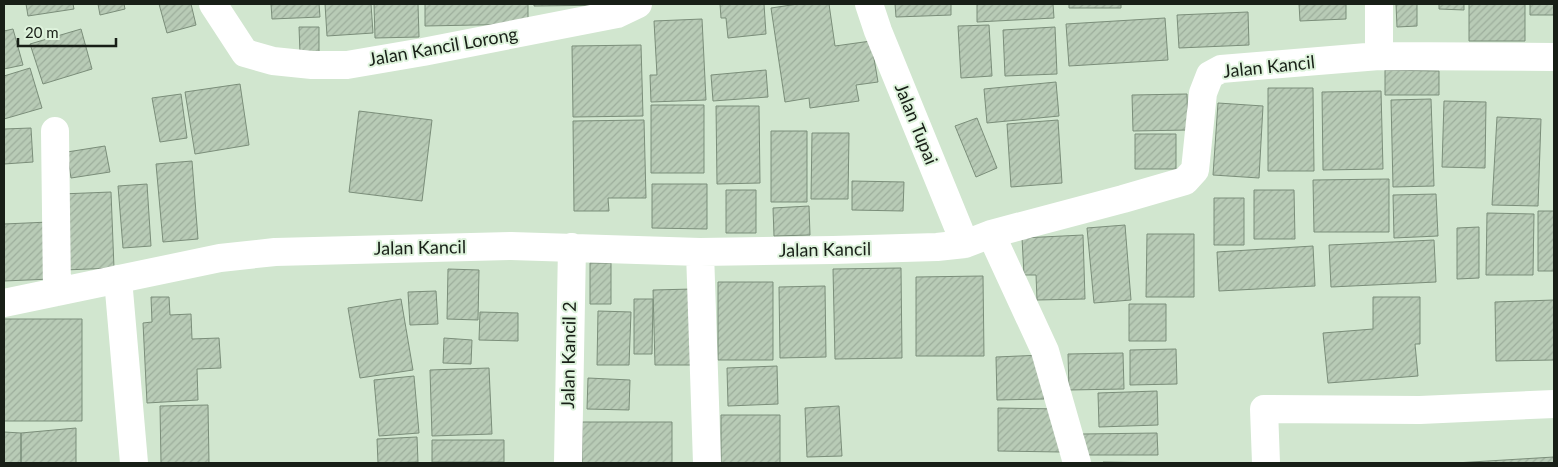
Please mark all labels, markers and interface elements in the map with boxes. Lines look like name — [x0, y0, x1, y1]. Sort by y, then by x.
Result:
scale bar — [18, 15, 115, 47]
street label: Jalan Kancil Lorong — [366, 22, 519, 70]
text: 20 m — [25, 23, 59, 41]
street label: Jalan Kancil — [1222, 50, 1316, 82]
street label: Jalan Tupai — [891, 80, 943, 167]
street label: Jalan Kancil — [374, 235, 466, 259]
street label: Jalan Kancil — [779, 237, 871, 261]
street label: Jalan Kancil 2 — [556, 301, 580, 409]

